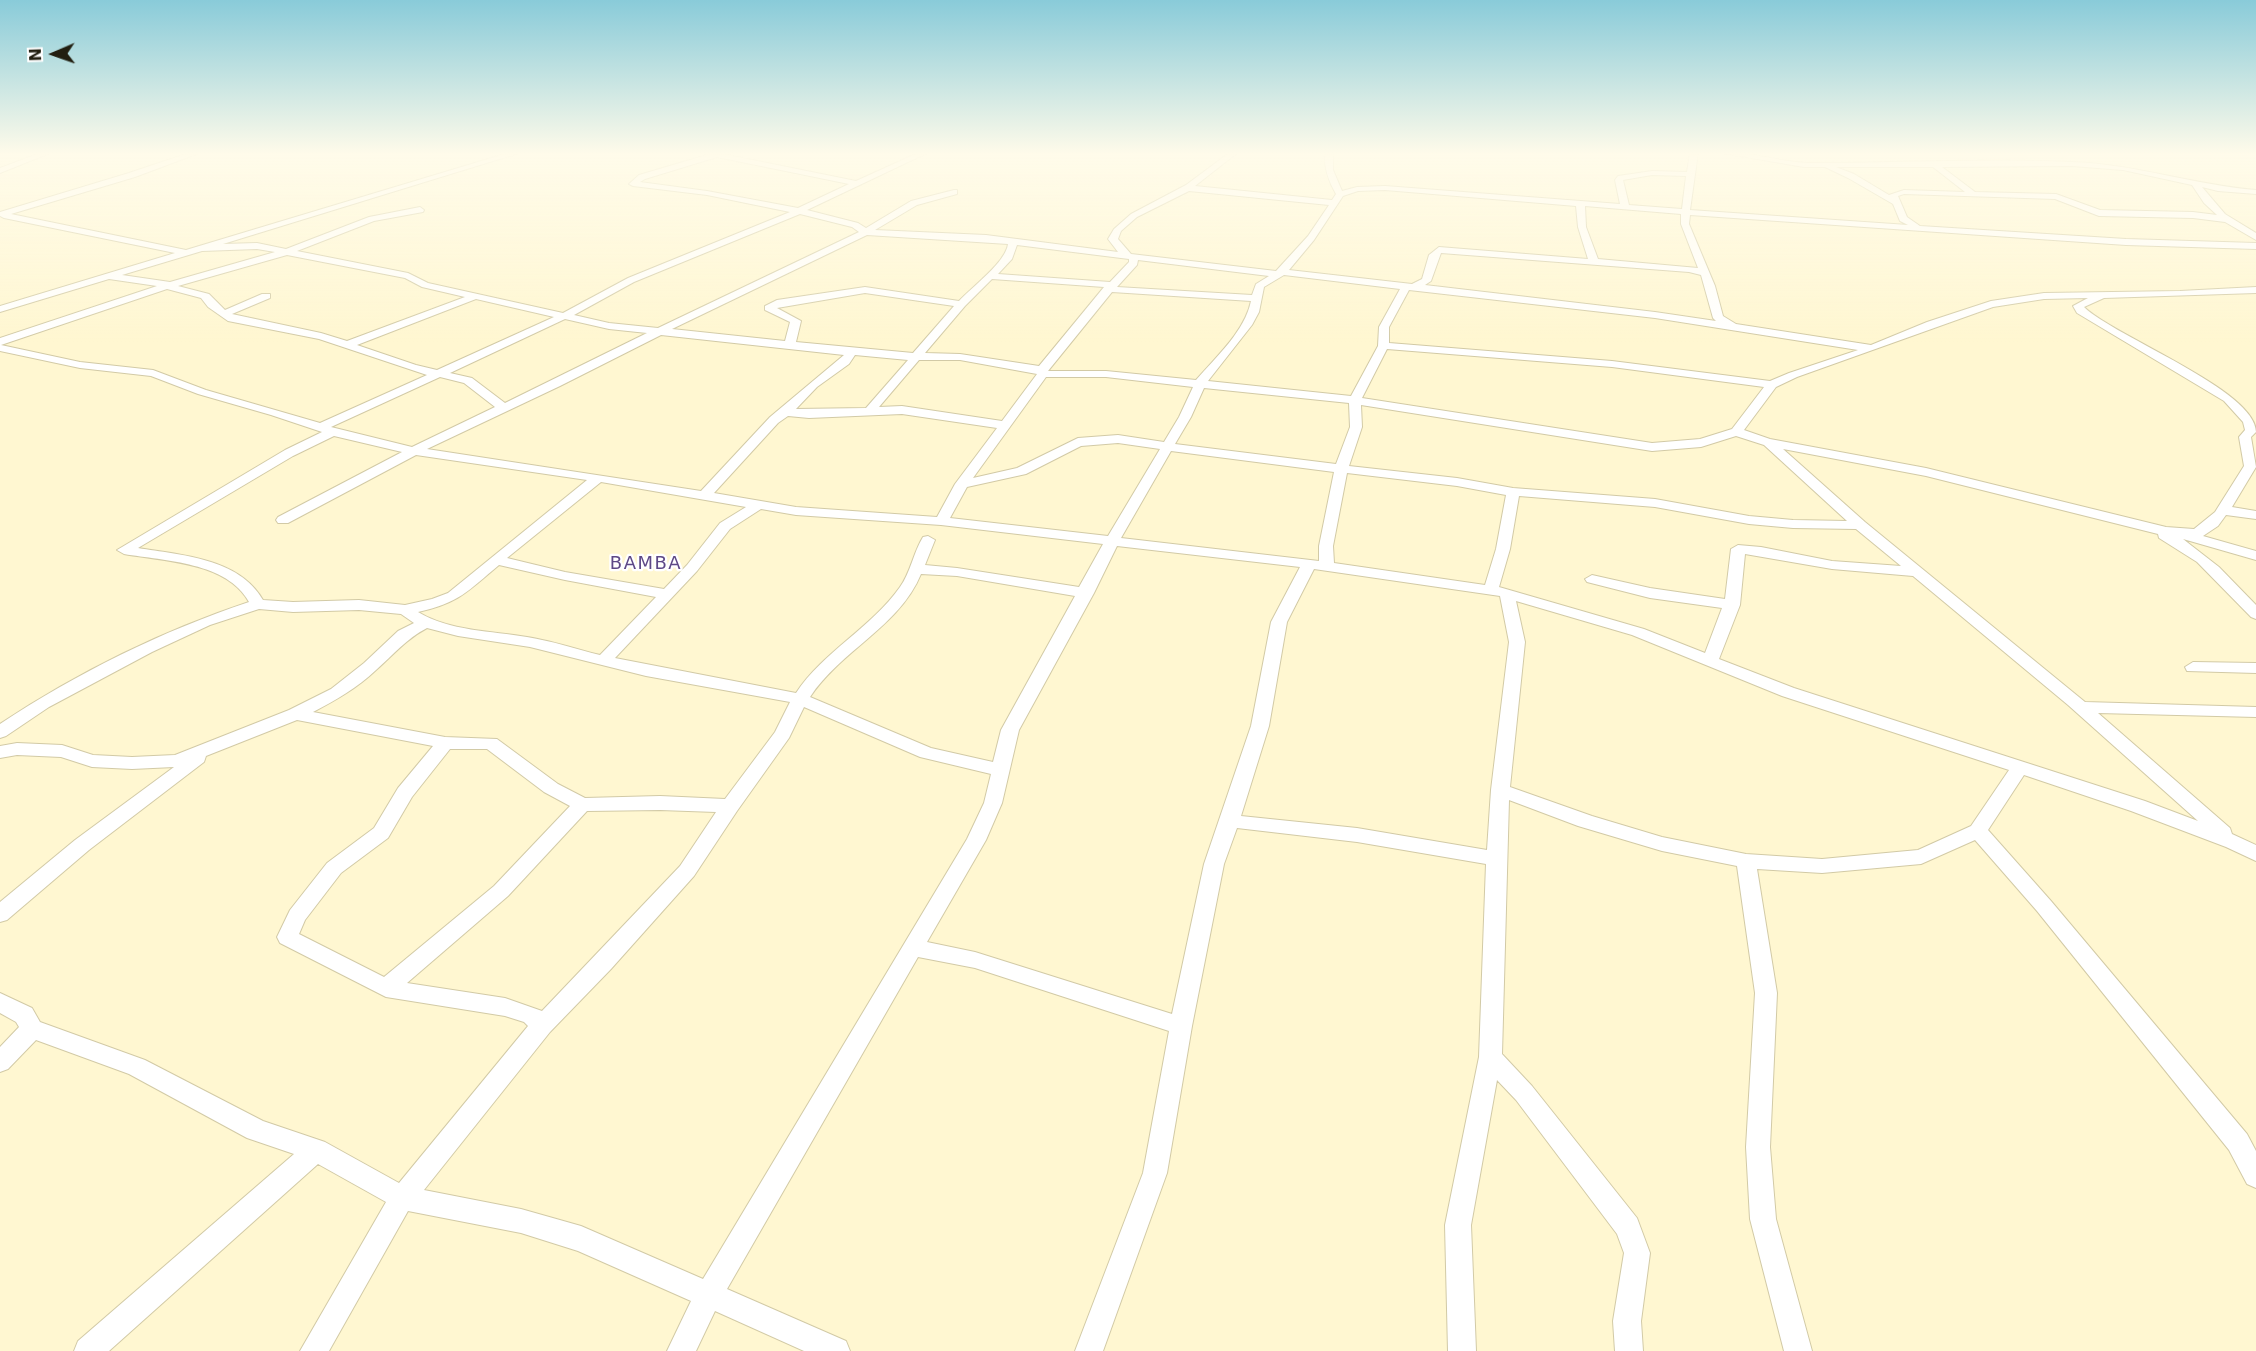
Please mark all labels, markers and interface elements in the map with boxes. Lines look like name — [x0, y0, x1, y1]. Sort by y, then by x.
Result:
north arrow — [24, 24, 84, 84]
text: N — [26, 48, 45, 62]
district label: BAMBA — [610, 553, 682, 575]

